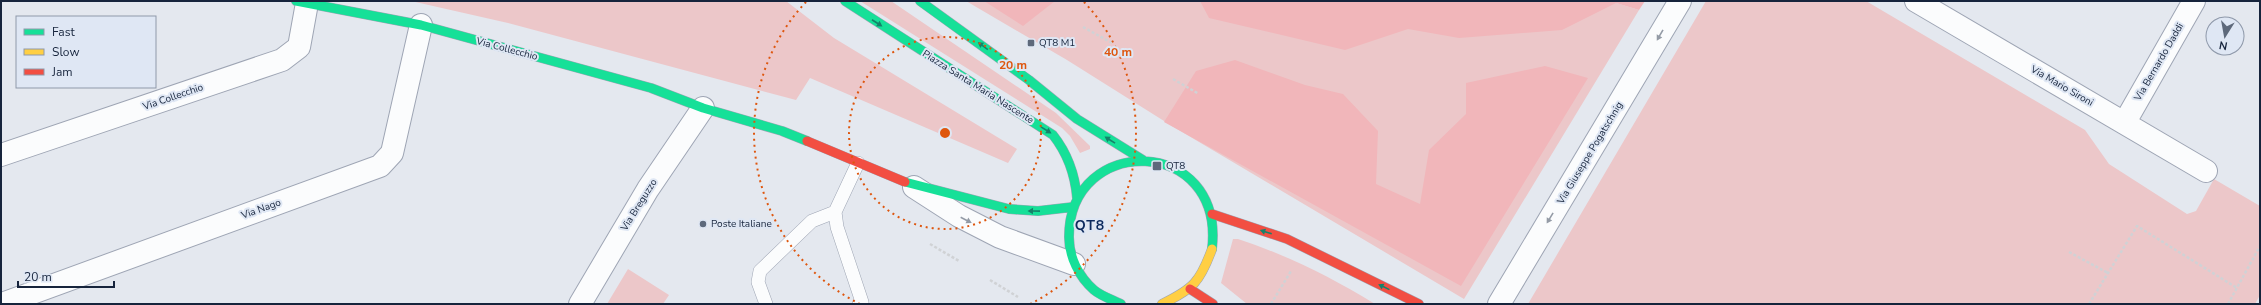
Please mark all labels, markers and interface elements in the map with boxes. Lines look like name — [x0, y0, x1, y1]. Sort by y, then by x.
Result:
legend — [16, 16, 156, 88]
north arrow — [2205, 16, 2245, 56]
one-way arrow — [872, 19, 882, 27]
street label: Via Bernardo Daddi — [2130, 20, 2187, 104]
text: Fast — [52, 24, 75, 40]
one-way arrow — [1656, 29, 1663, 40]
street label: Via Collecchio — [474, 34, 540, 64]
place label: QT8 M1 — [1039, 36, 1075, 50]
text: N — [2218, 37, 2229, 53]
marker: QT8 M1 — [1026, 38, 1036, 48]
one-way arrow — [977, 42, 988, 50]
text: Slow — [52, 44, 80, 60]
text: 40 m — [1104, 44, 1132, 60]
street label: Piazza Santa Maria Nascente — [920, 47, 1036, 127]
text: 20 m — [999, 57, 1027, 73]
street label: Via Mario Sironi — [2027, 62, 2096, 110]
text: Jam — [51, 64, 73, 80]
street label: Via Collecchio — [140, 80, 205, 114]
street label: Via Giuseppe Pogatschnig — [1553, 99, 1626, 208]
centre of rings — [938, 126, 952, 140]
one-way arrow — [1040, 127, 1052, 134]
one-way arrow — [1104, 136, 1116, 143]
place label: QT8 — [1166, 159, 1185, 173]
marker: QT8 — [1151, 160, 1163, 172]
street label: Via Breguzzo — [617, 176, 661, 235]
street label: Via Nago — [238, 195, 283, 223]
one-way arrow — [1027, 208, 1040, 214]
one-way arrow — [1547, 212, 1554, 224]
one-way arrow — [961, 216, 972, 223]
district label: QT8 — [1075, 216, 1105, 235]
place label: Poste Italiane — [711, 217, 772, 231]
marker: Poste Italiane — [698, 219, 708, 229]
one-way arrow — [1260, 229, 1272, 235]
scale bar — [18, 263, 114, 289]
text: 20 m — [24, 269, 52, 285]
one-way arrow — [1378, 284, 1390, 290]

